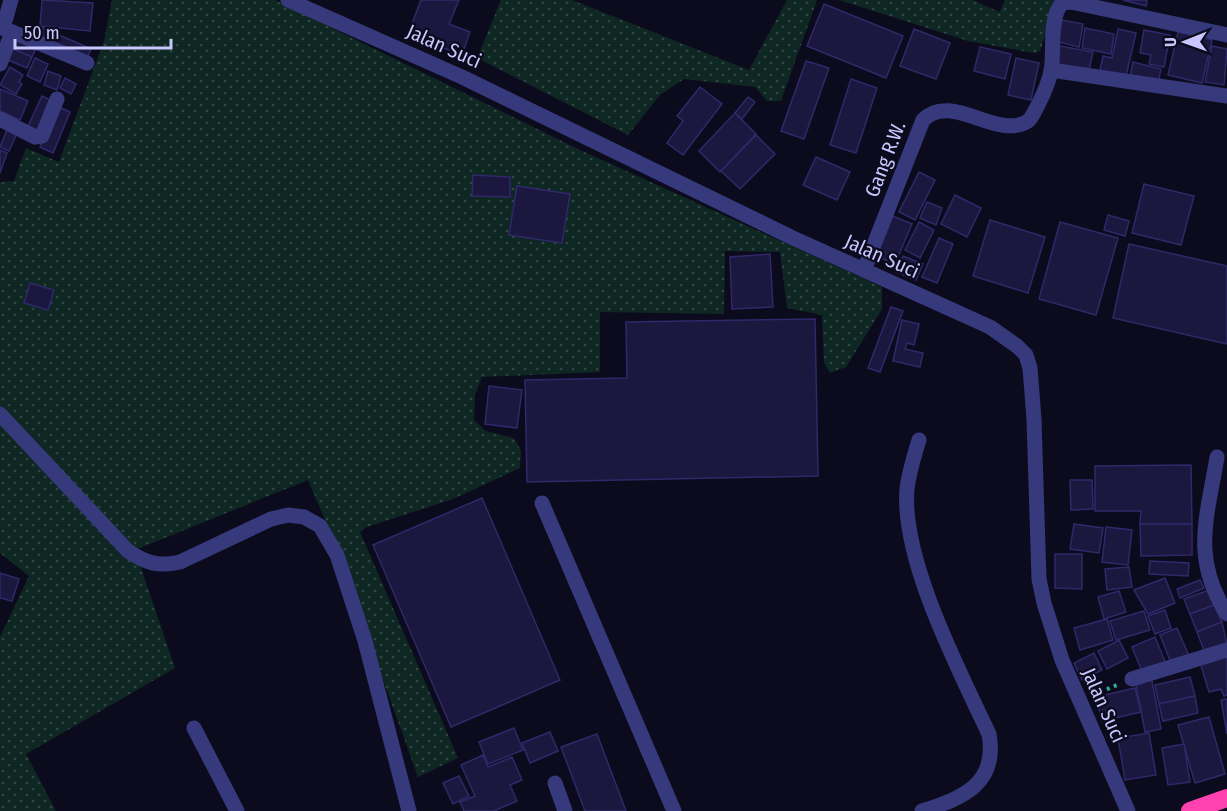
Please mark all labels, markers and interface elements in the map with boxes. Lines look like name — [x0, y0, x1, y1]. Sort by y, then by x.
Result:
scale bar — [15, 12, 171, 50]
north arrow — [1155, 12, 1215, 72]
street label: Jalan Suci — [403, 19, 485, 73]
text: 50 m — [24, 22, 60, 44]
text: U — [1161, 37, 1180, 47]
street label: Gang R.W. — [860, 118, 910, 200]
street label: Jalan Suci — [841, 229, 923, 283]
street label: Jalan Suci — [1077, 664, 1131, 746]

